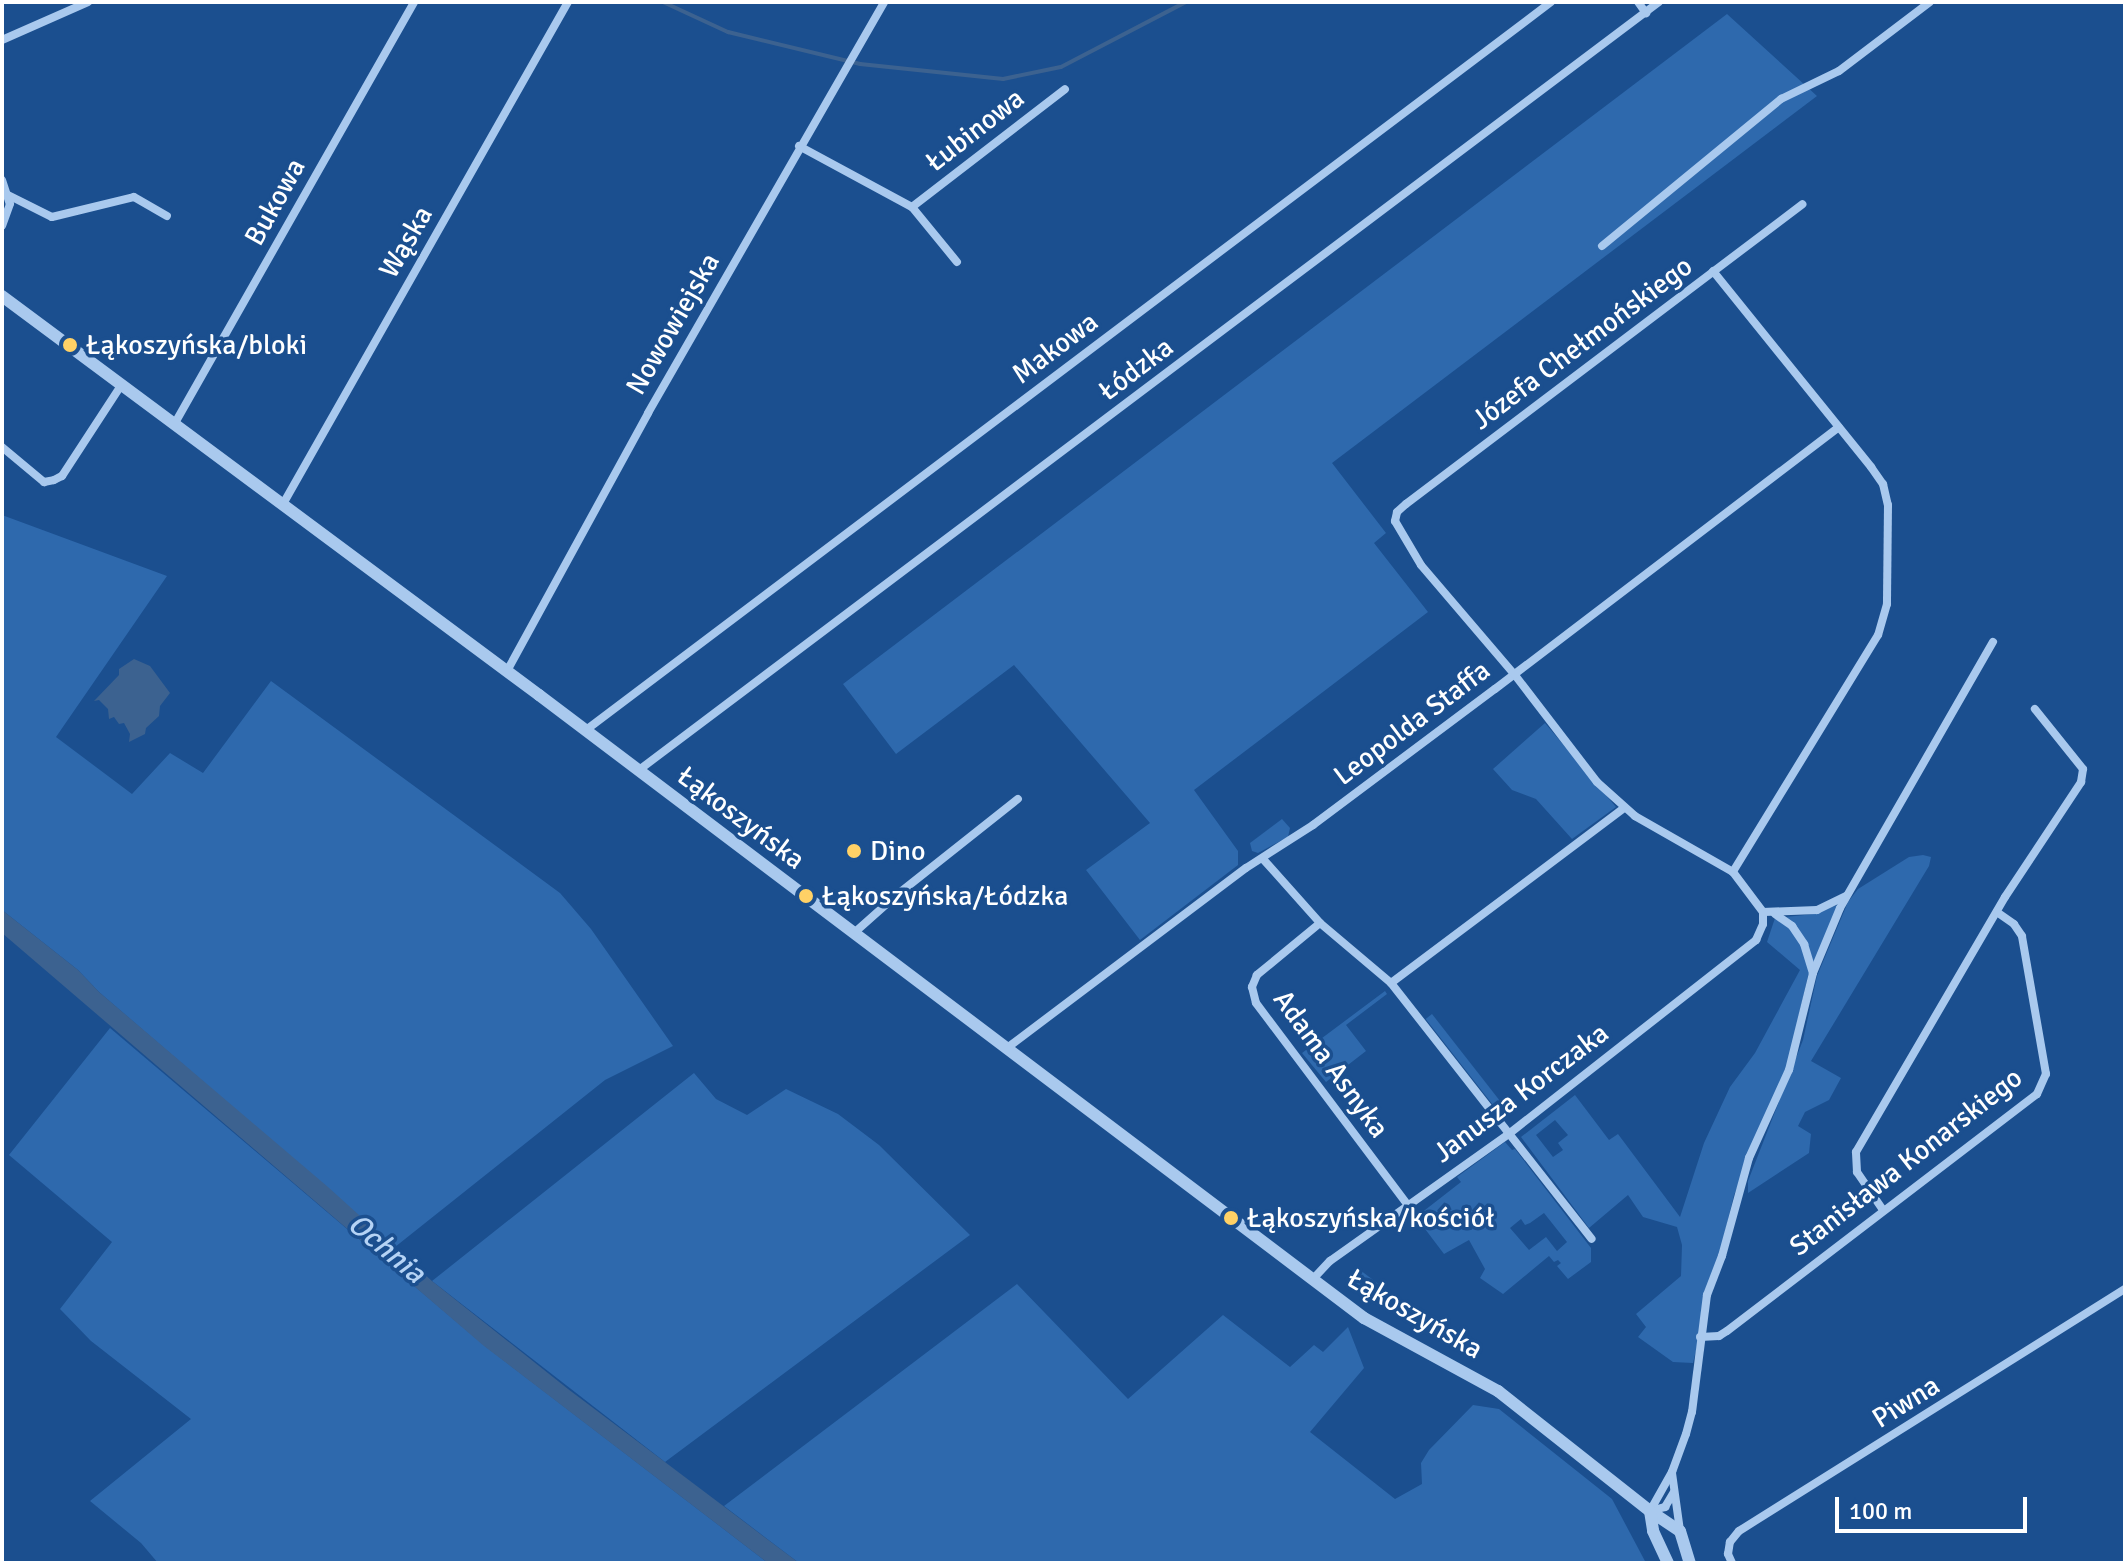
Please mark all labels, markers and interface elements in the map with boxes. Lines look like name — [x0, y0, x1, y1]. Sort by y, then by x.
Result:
street label: Łubinowa — [919, 81, 1031, 179]
street label: Bukowa — [237, 153, 313, 251]
street label: Wąska — [372, 200, 440, 284]
street label: Nowowiejska — [619, 247, 727, 401]
street label: Józefa Chełmońskiego — [1465, 249, 1699, 437]
street label: Makowa — [1005, 305, 1105, 391]
place label: Łąkoszyńska/bloki — [86, 328, 307, 362]
street label: Łódzka — [1092, 330, 1180, 408]
marker: Łąkoszyńska/bloki — [61, 336, 79, 354]
street label: Leopolda Staffa — [1327, 653, 1497, 793]
street label: Łąkoszyńska — [671, 759, 811, 877]
place label: Dino — [870, 834, 926, 868]
marker: Dino — [845, 842, 863, 860]
place label: Łąkoszyńska/Łódzka — [822, 879, 1069, 913]
marker: Łąkoszyńska/Łódzka — [797, 887, 815, 905]
street label: Adama Asnyka — [1266, 984, 1396, 1144]
street label: Janusza Korczaka — [1427, 1016, 1615, 1170]
street label: Stanisława Konarskiego — [1783, 1061, 2029, 1263]
place label: Łąkoszyńska/kościół — [1247, 1201, 1495, 1235]
water label: Ochnia — [340, 1206, 432, 1292]
marker: Łąkoszyńska/kościół — [1222, 1209, 1240, 1227]
street label: Łąkoszyńska — [1341, 1262, 1489, 1366]
street label: Piwna — [1866, 1368, 1946, 1436]
scale bar — [1839, 1481, 2031, 1531]
text: 100 m — [1849, 1496, 1912, 1526]

